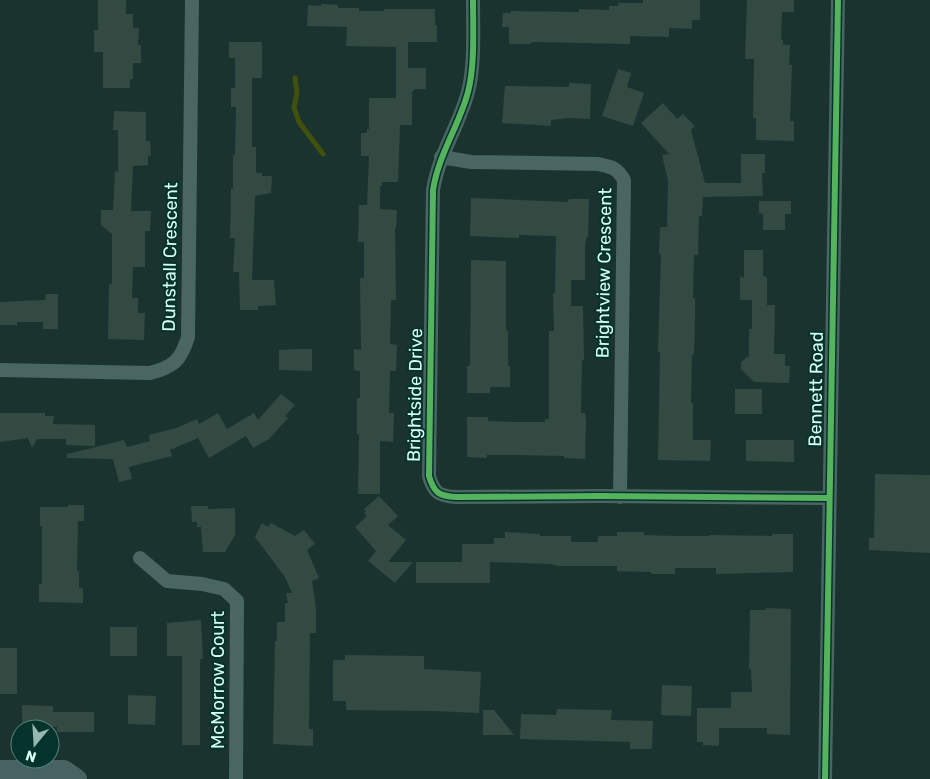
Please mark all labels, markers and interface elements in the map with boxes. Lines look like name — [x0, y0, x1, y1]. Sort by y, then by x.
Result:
street label: Dunstall Crescent — [158, 182, 182, 332]
street label: Brightview Crescent — [592, 188, 616, 358]
street label: Brightside Drive — [403, 328, 427, 462]
street label: Bennett Road — [804, 331, 828, 447]
street label: McMorrow Court — [207, 611, 229, 749]
north arrow — [10, 719, 60, 769]
text: N — [24, 746, 39, 766]

